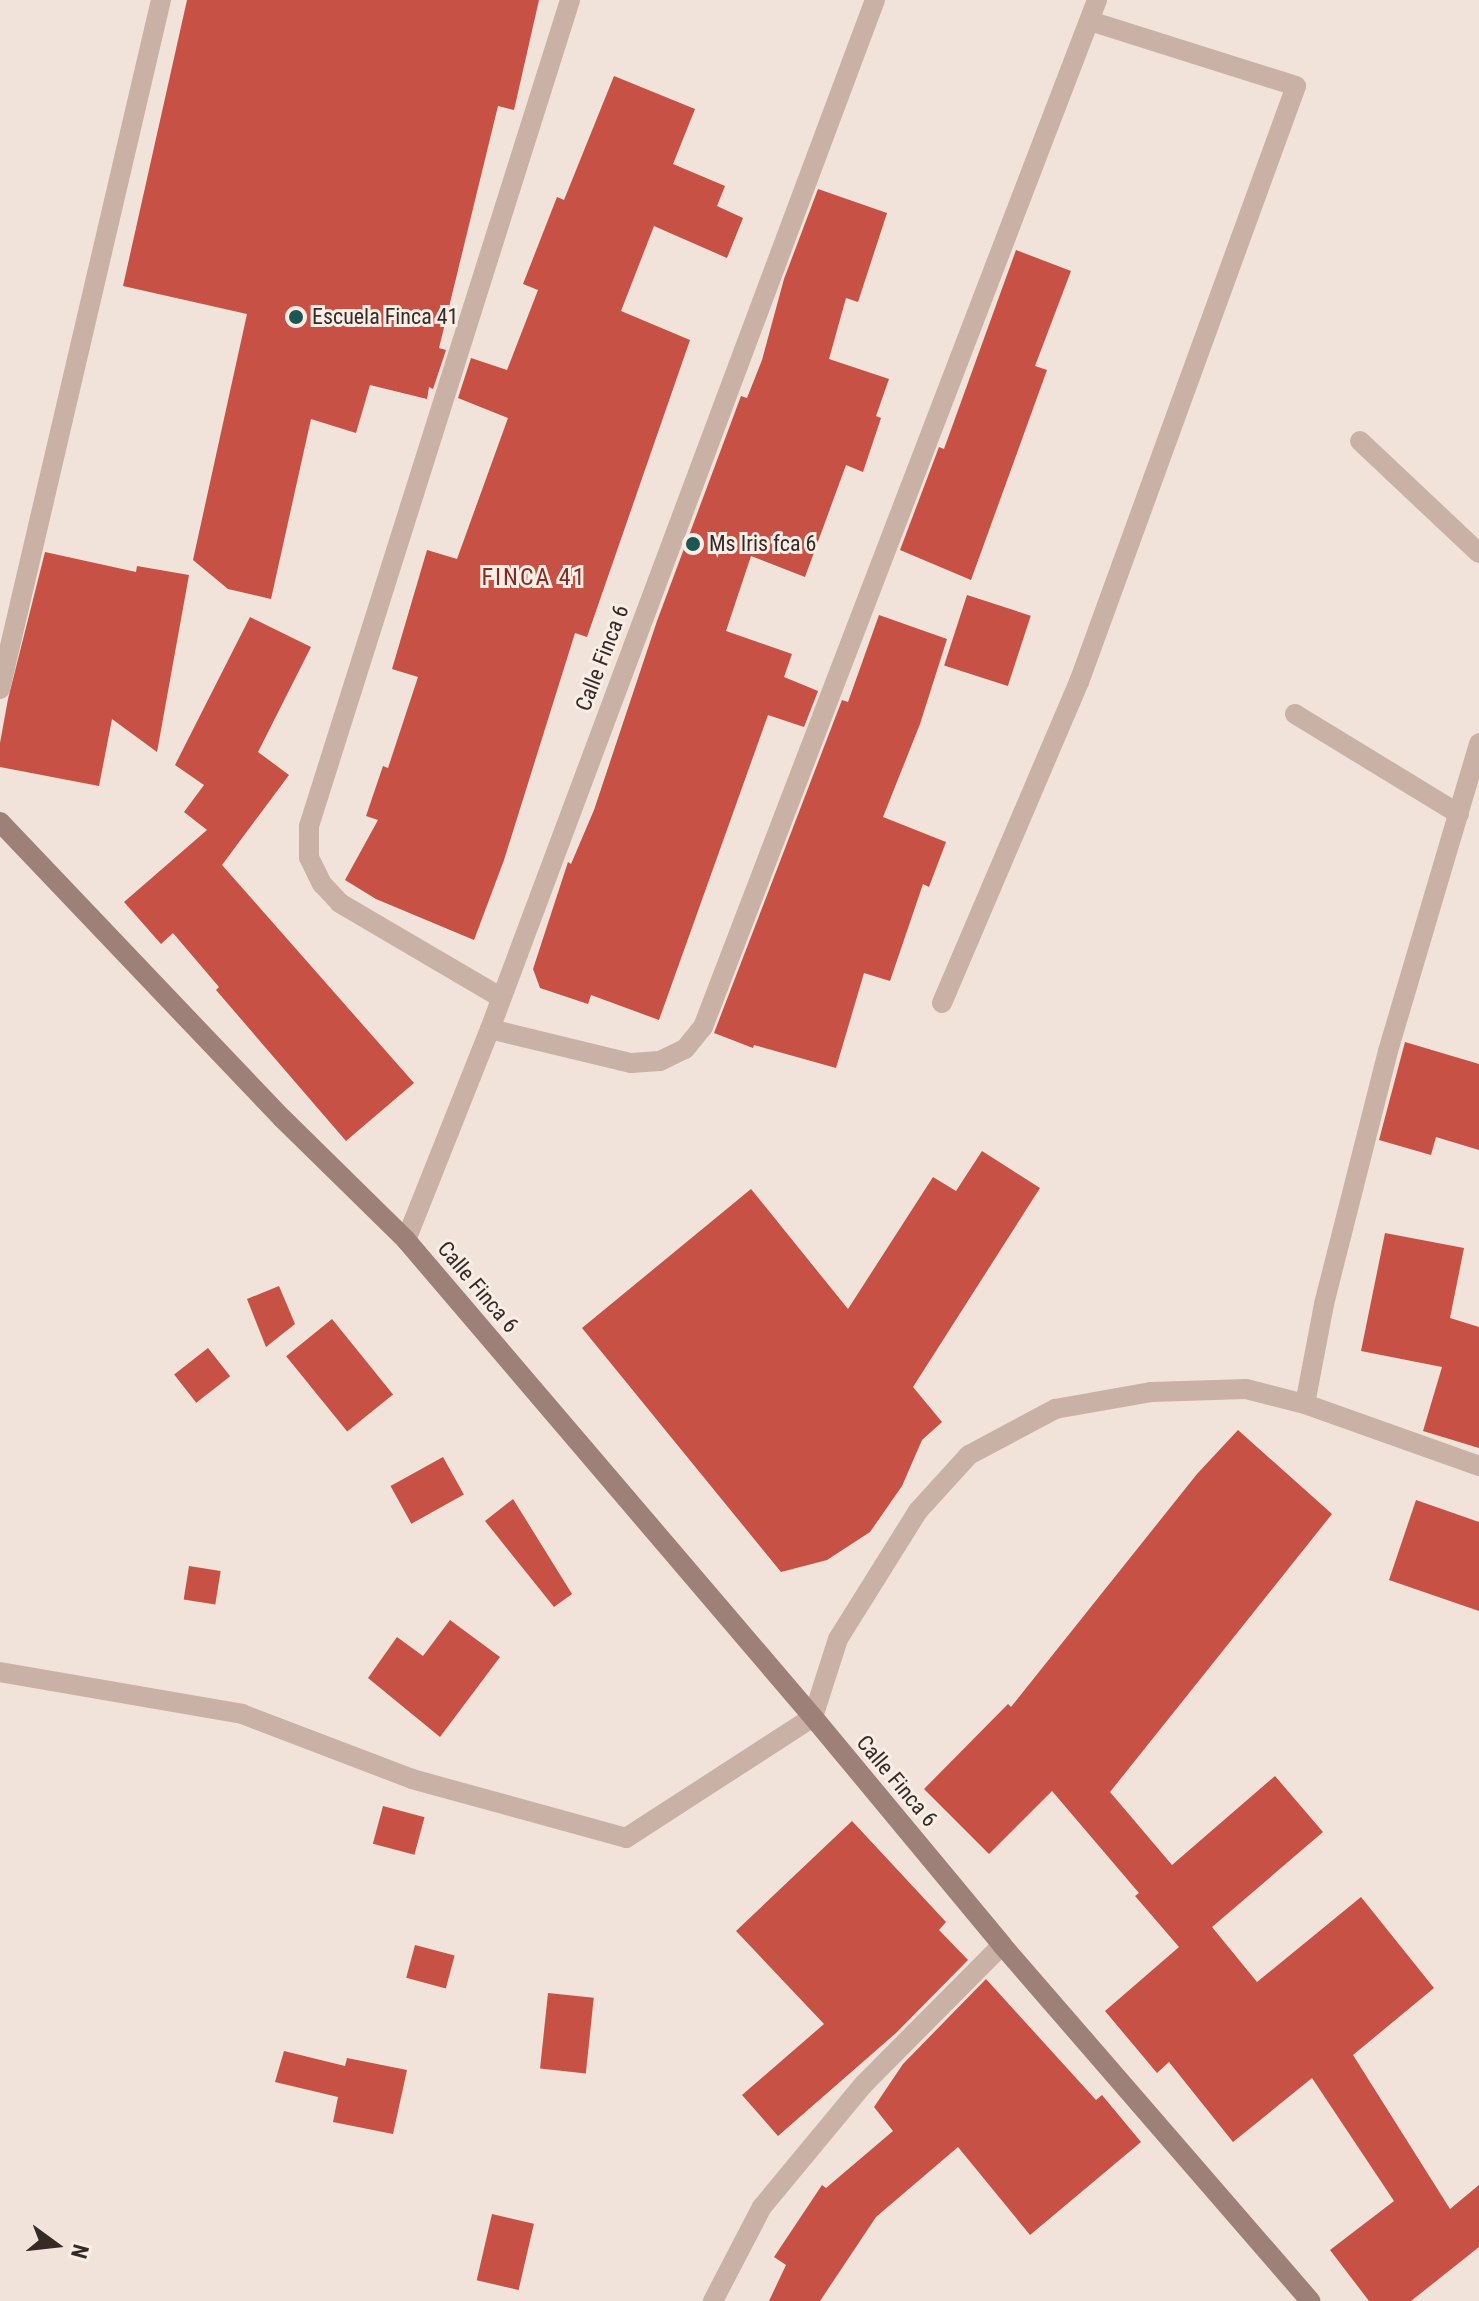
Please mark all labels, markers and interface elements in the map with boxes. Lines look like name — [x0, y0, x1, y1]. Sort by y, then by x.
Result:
place label: Escuela Finca 41 — [312, 304, 458, 330]
marker: Escuela Finca 41 — [287, 308, 305, 326]
place label: Ms Iris fca 6 — [709, 531, 816, 557]
marker: Ms Iris fca 6 — [684, 535, 702, 553]
district label: FINCA 41 — [481, 564, 587, 592]
street label: Calle Finca 6 — [570, 601, 634, 715]
street label: Calle Finca 6 — [432, 1236, 524, 1338]
street label: Calle Finca 6 — [851, 1730, 943, 1832]
north arrow — [16, 2205, 96, 2285]
text: N — [66, 2242, 93, 2261]

